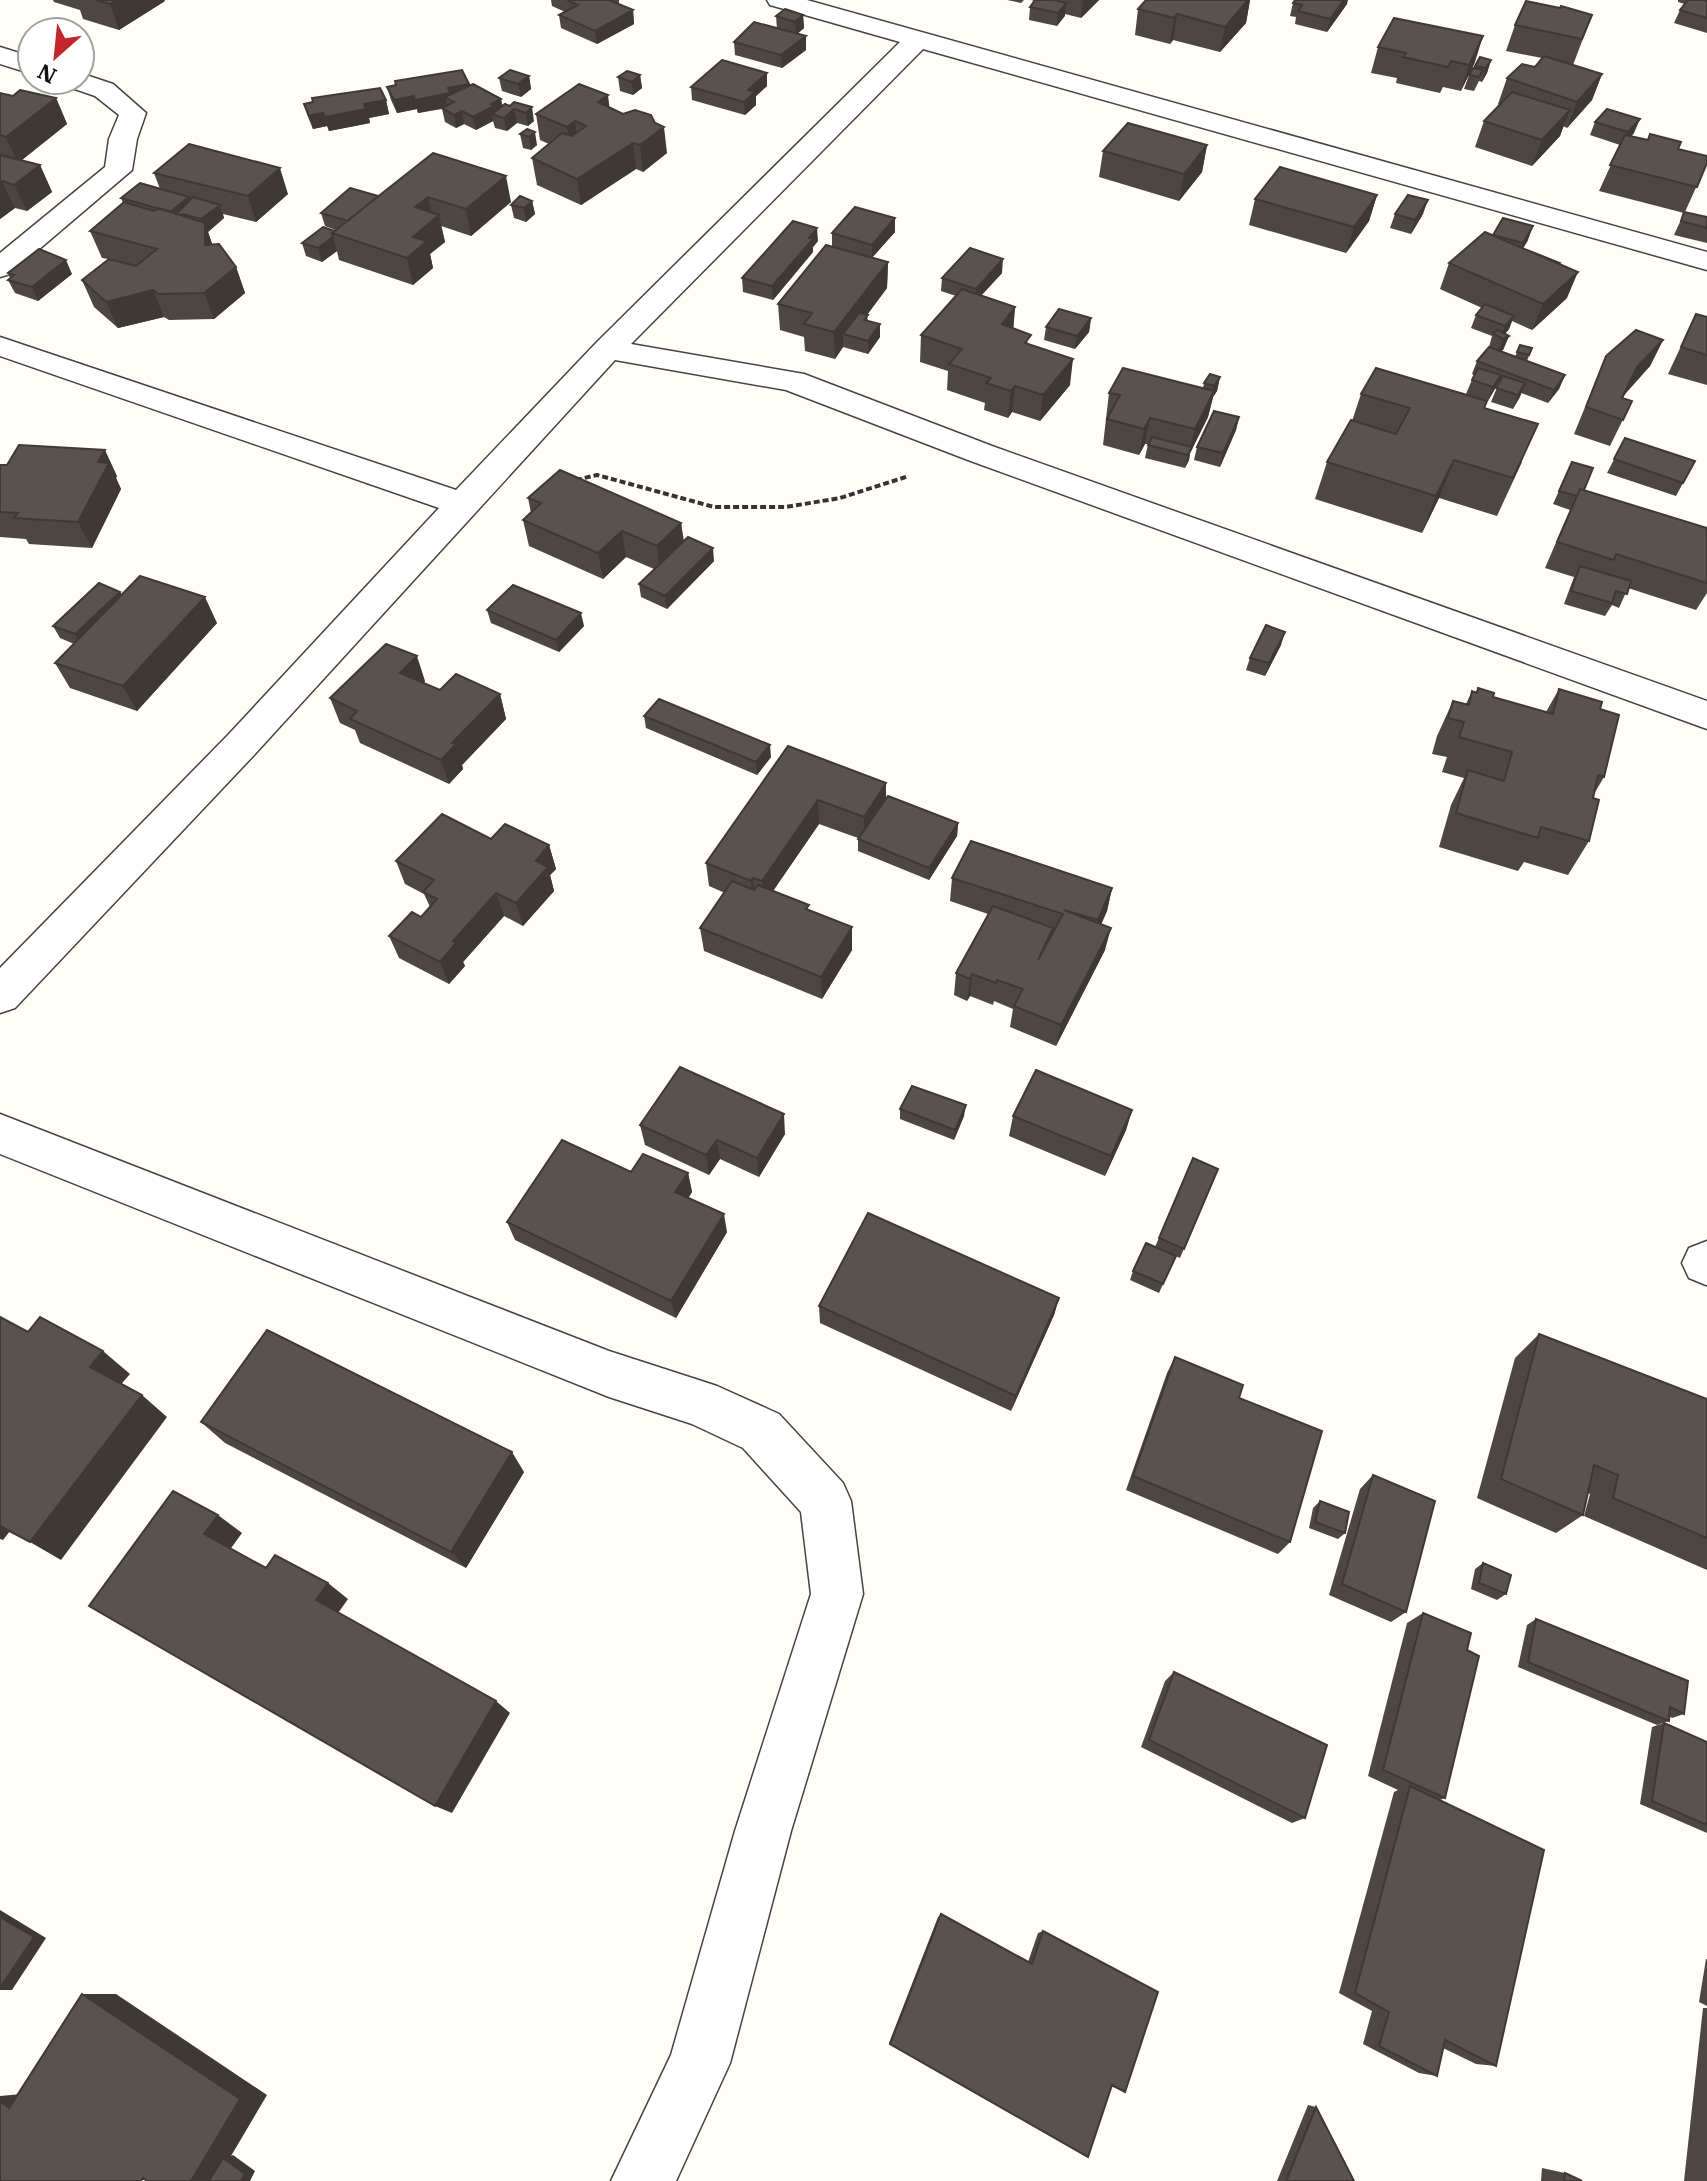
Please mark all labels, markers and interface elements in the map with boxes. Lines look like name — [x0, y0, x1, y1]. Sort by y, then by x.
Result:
north arrow — [16, 16, 96, 96]
text: N — [32, 57, 61, 91]

